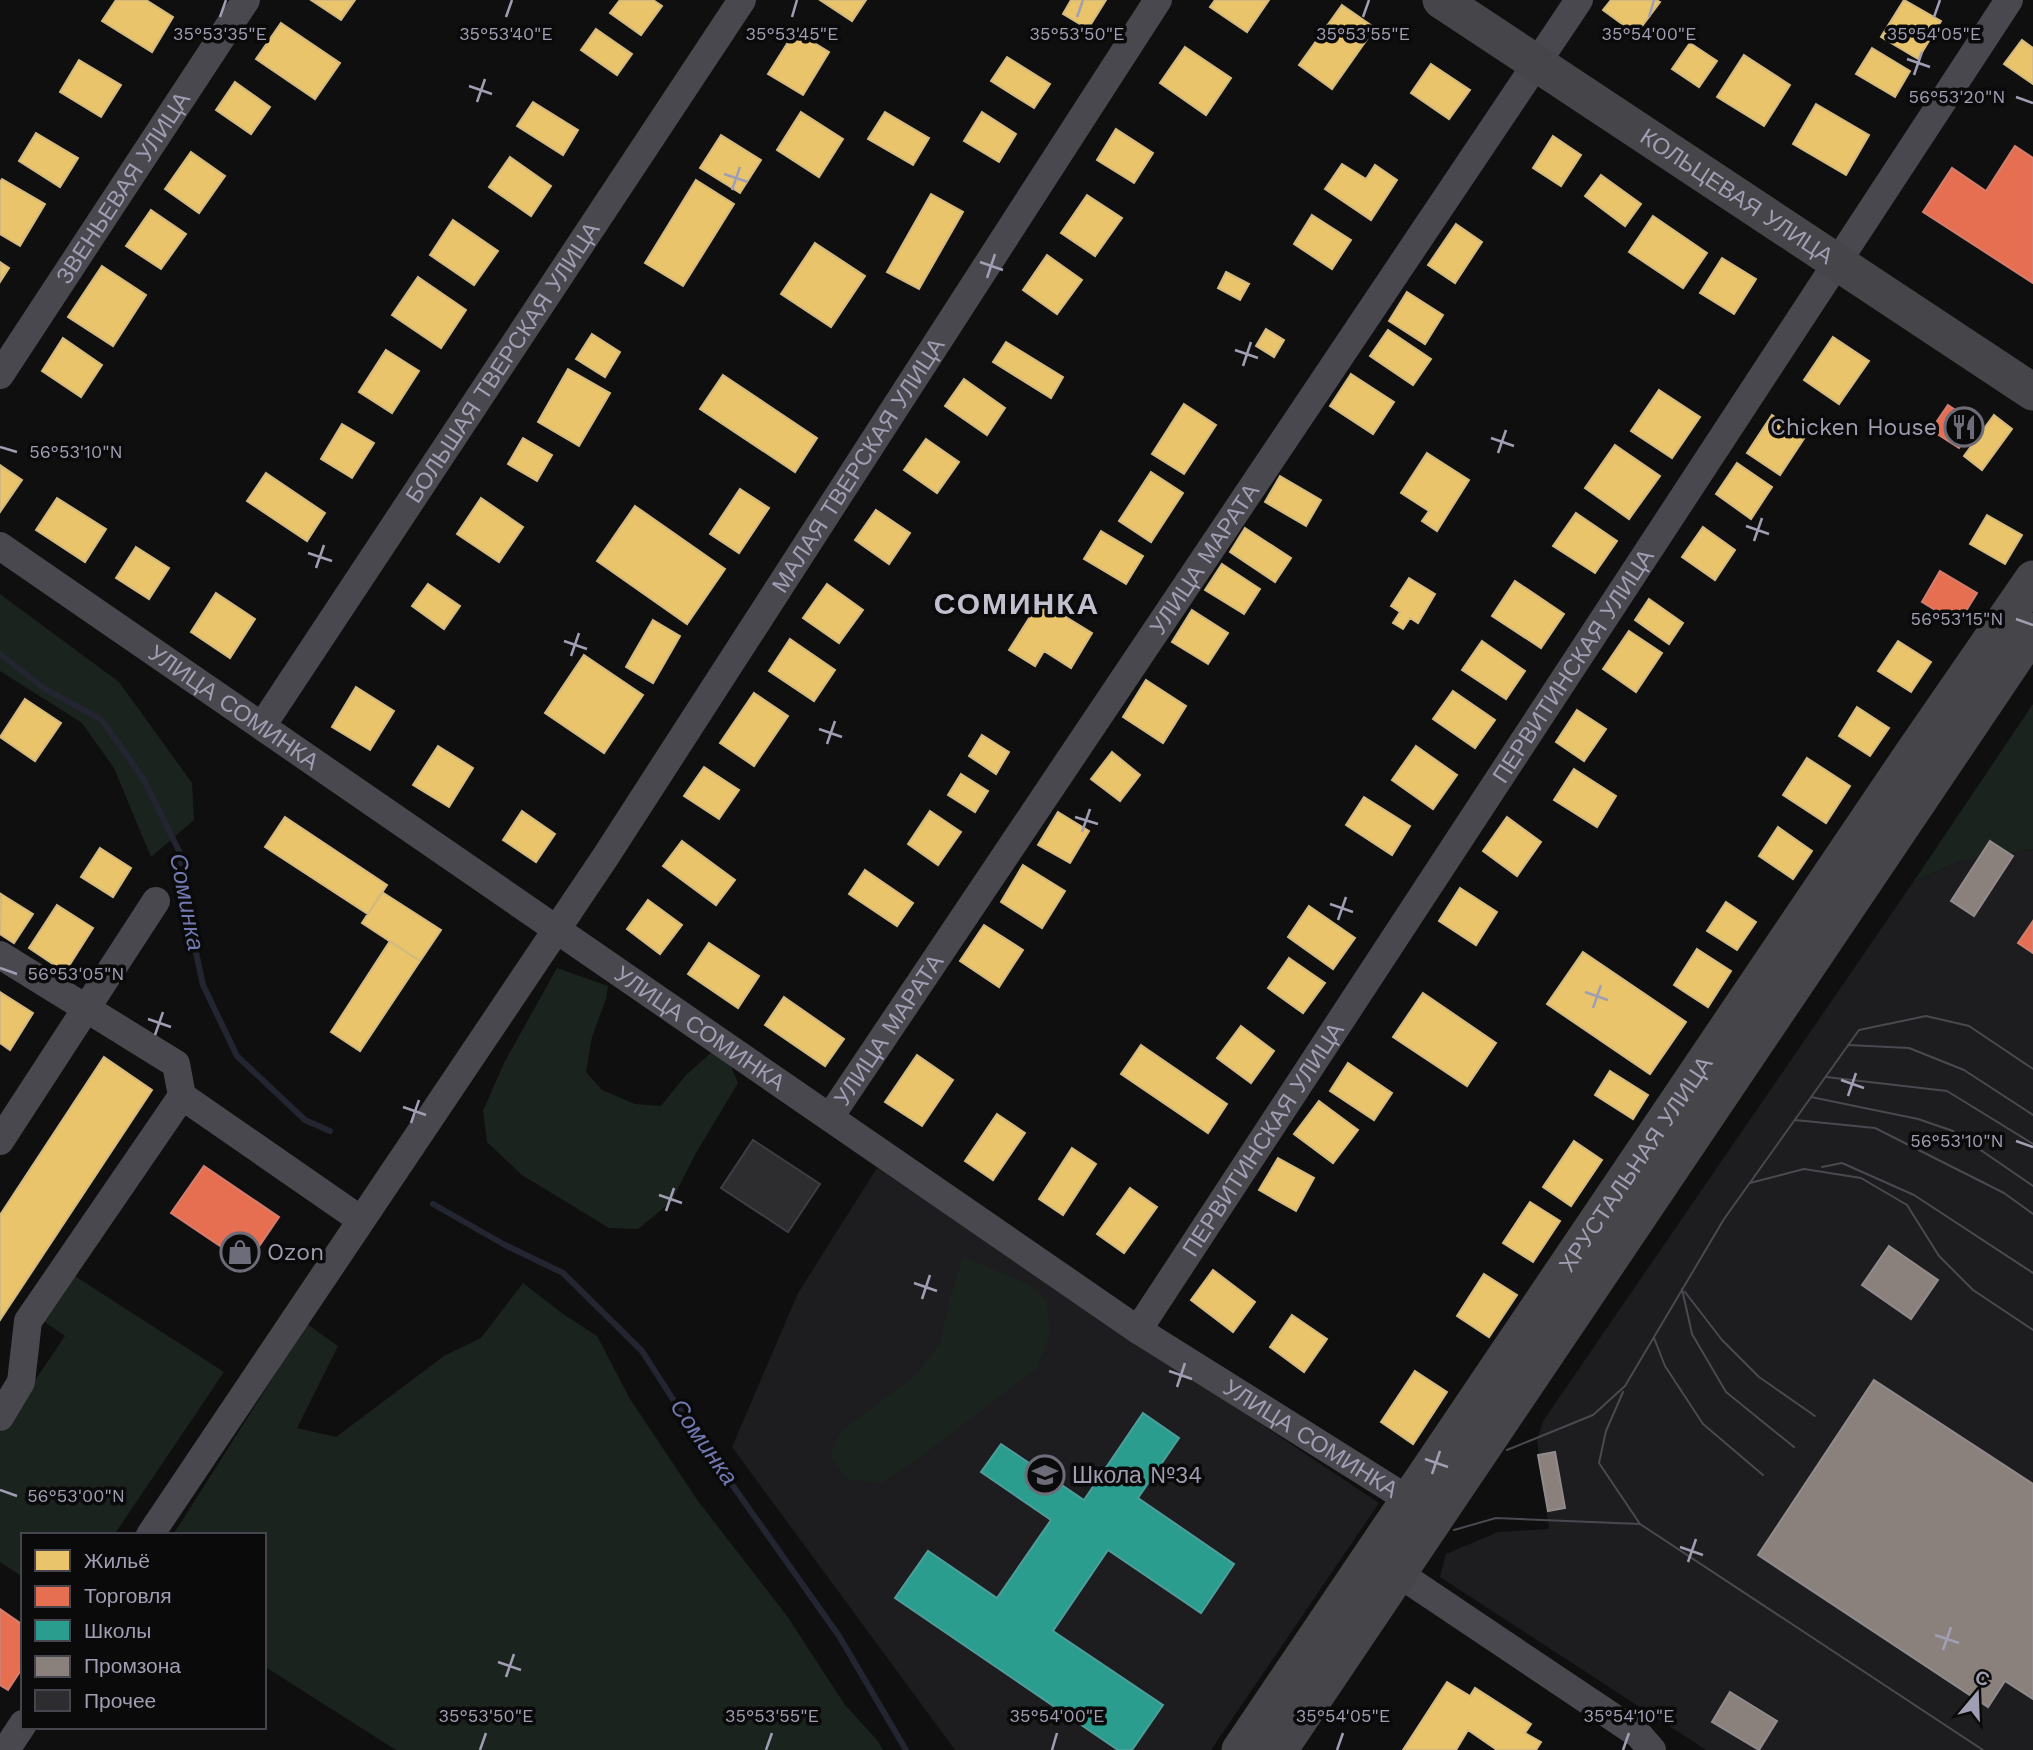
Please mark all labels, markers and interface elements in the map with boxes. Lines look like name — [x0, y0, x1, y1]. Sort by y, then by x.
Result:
text: 35°53'35"E — [173, 23, 267, 44]
text: 35°53'40"E — [459, 23, 553, 44]
text: 35°53'45"E — [745, 23, 839, 44]
text: 35°53'50"E — [1030, 23, 1124, 44]
text: 35°53'55"E — [1316, 23, 1410, 44]
text: 35°54'00"E — [1601, 23, 1697, 44]
text: 35°54'05"E — [1887, 23, 1981, 44]
street label: ЗВЕНЬЕВАЯ УЛИЦА — [50, 86, 196, 289]
text: 56°53'20"N — [1908, 86, 2006, 107]
street label: КОЛЬЦЕВАЯ УЛИЦА — [1636, 122, 1839, 270]
street label: БОЛЬШАЯ ТВЕРСКАЯ УЛИЦА — [400, 216, 605, 508]
street label: МАЛАЯ ТВЕРСКАЯ УЛИЦА — [766, 332, 950, 597]
restaurant icon: Chicken House — [1943, 406, 1985, 448]
place label: Chicken House — [1770, 414, 1937, 441]
text: 56°53'10"N — [29, 441, 123, 462]
street label: УЛИЦА МАРАТА — [1144, 478, 1265, 640]
street label: ПЕРВИТИНСКАЯ УЛИЦА — [1487, 543, 1660, 788]
district label: СОМИНКА — [934, 586, 1100, 621]
text: 56°53'15"N — [1911, 608, 2003, 629]
street label: УЛИЦА СОМИНКА — [144, 639, 325, 776]
water label: Соминка — [164, 851, 210, 953]
street label: УЛИЦА МАРАТА — [828, 949, 949, 1110]
street label: УЛИЦА СОМИНКА — [610, 960, 791, 1097]
text: 56°53'05"N — [27, 963, 125, 984]
street label: ПЕРВИТИНСКАЯ УЛИЦА — [1177, 1017, 1350, 1261]
street label: ХРУСТАЛЬНАЯ УЛИЦА — [1553, 1051, 1718, 1277]
text: 56°53'10"N — [1910, 1130, 2004, 1151]
shop icon: Ozon — [219, 1231, 261, 1273]
place label: Ozon — [267, 1239, 324, 1266]
street label: УЛИЦА СОМИНКА — [1219, 1374, 1404, 1504]
water label: Соминка — [664, 1394, 744, 1490]
school or university icon: Школа №34 — [1024, 1454, 1066, 1496]
place label: Школа №34 — [1072, 1462, 1202, 1489]
text: 56°53'00"N — [27, 1485, 125, 1506]
legend — [21, 1533, 266, 1729]
text: Жильё — [84, 1548, 150, 1573]
text: Торговля — [84, 1583, 172, 1608]
text: Школы — [84, 1618, 151, 1643]
text: Промзона — [84, 1653, 181, 1678]
north arrow — [1942, 1659, 2012, 1729]
text: С — [1972, 1665, 1993, 1692]
text: Прочее — [84, 1688, 156, 1713]
text: 35°53'50"E — [439, 1705, 533, 1726]
text: 35°53'55"E — [725, 1705, 819, 1726]
text: 35°54'00"E — [1009, 1705, 1105, 1726]
text: 35°54'05"E — [1296, 1705, 1390, 1726]
text: 35°54'10"E — [1584, 1705, 1675, 1726]

